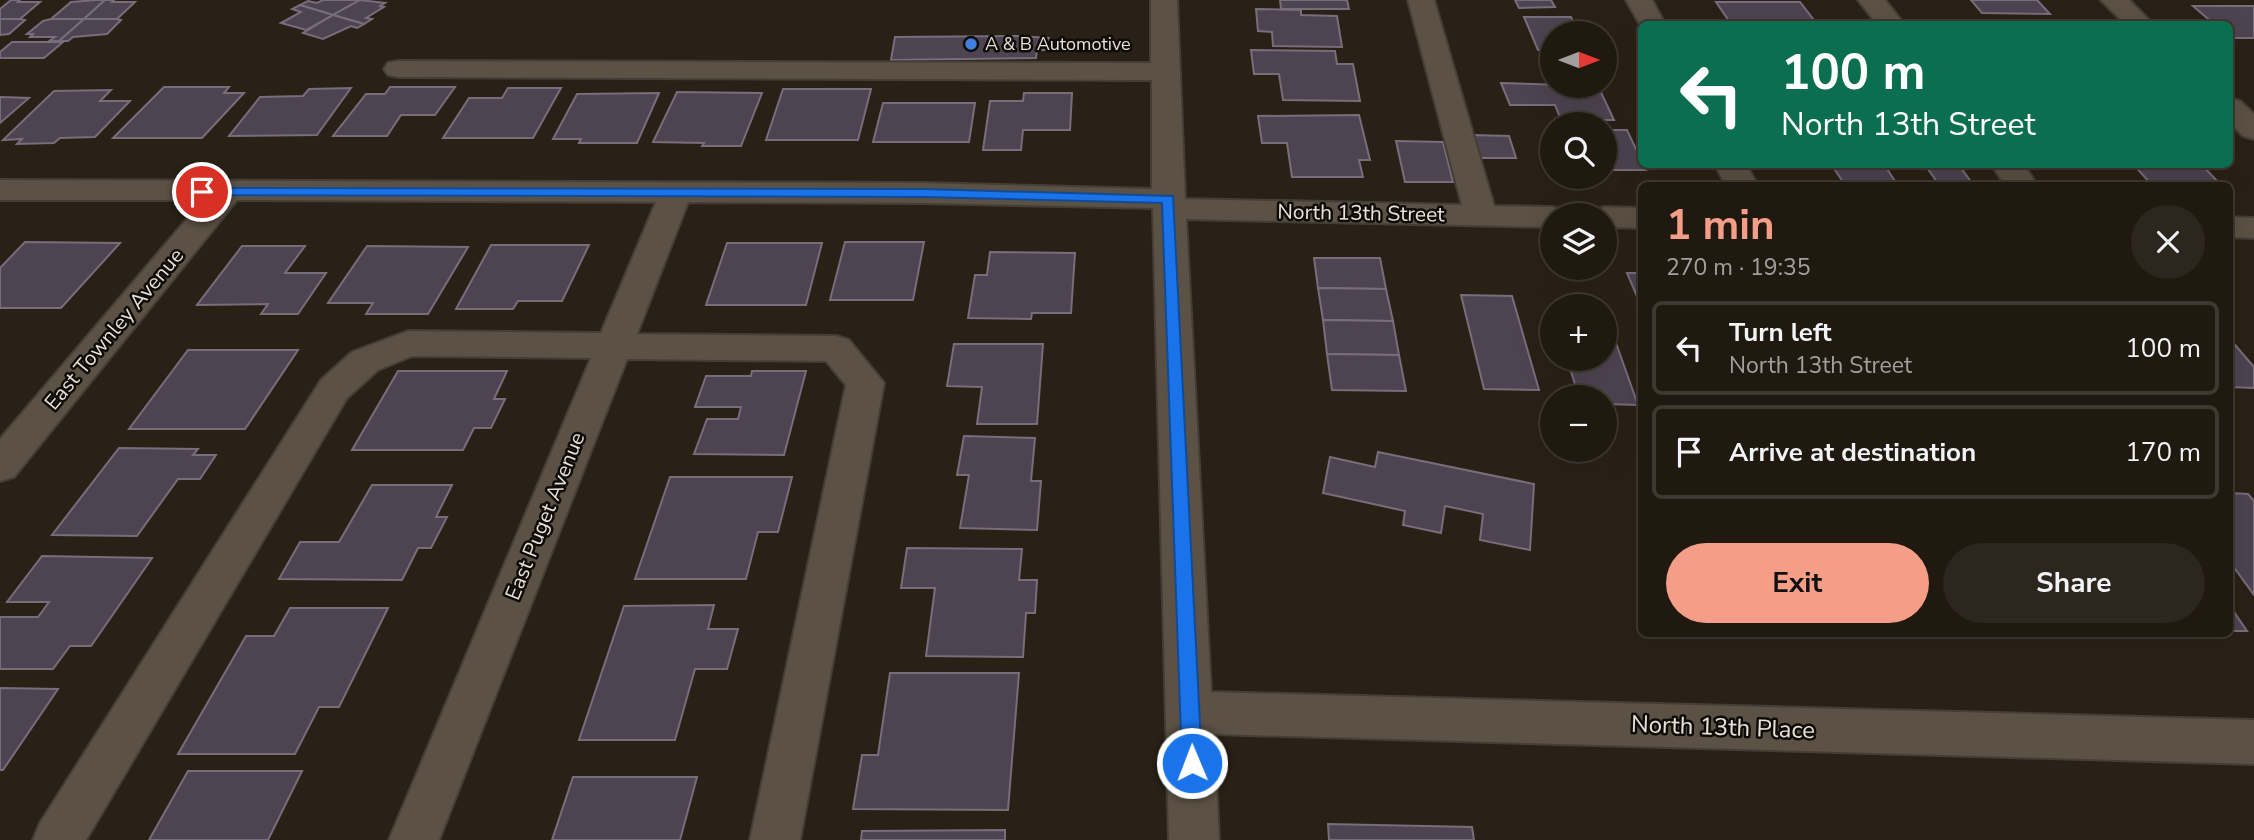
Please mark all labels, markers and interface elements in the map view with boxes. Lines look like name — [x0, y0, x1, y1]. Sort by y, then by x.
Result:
north arrow — [1540, 21, 1617, 98]
map controls — [1540, 21, 1617, 462]
place label: A & B Automotive — [985, 32, 1131, 56]
marker: A & B Automotive — [963, 36, 979, 52]
text: 100 m — [1781, 39, 1925, 106]
icon: left — [1666, 49, 1757, 140]
text: North 13th Street — [1781, 103, 2036, 146]
button: search — [1540, 112, 1617, 189]
pin — [172, 162, 232, 222]
icon: arrive — [183, 173, 221, 211]
text: 1 min — [1666, 197, 1775, 254]
street label: North 13th Street — [1277, 198, 1445, 228]
button: layers — [1540, 203, 1617, 280]
button: close — [2131, 205, 2205, 279]
street label: East Townley Avenue — [38, 242, 190, 416]
text: 270 m · 19:35 — [1666, 252, 1811, 283]
button: + — [1540, 294, 1617, 371]
text: Turn left — [1729, 315, 1832, 350]
icon: left — [1670, 329, 1708, 367]
text: 100 m — [2125, 331, 2201, 366]
text: North 13th Street — [1729, 350, 1912, 381]
button: − — [1540, 385, 1617, 462]
street label: East Puget Avenue — [499, 428, 591, 604]
icon: arrive — [1670, 433, 1708, 471]
text: Arrive at destination — [1729, 435, 1976, 470]
text: 170 m — [2125, 435, 2201, 470]
button: Exit — [1666, 543, 1929, 623]
button: Share — [1943, 543, 2205, 623]
street label: North 13th Place — [1630, 708, 1816, 746]
position arrow — [1155, 726, 1229, 800]

